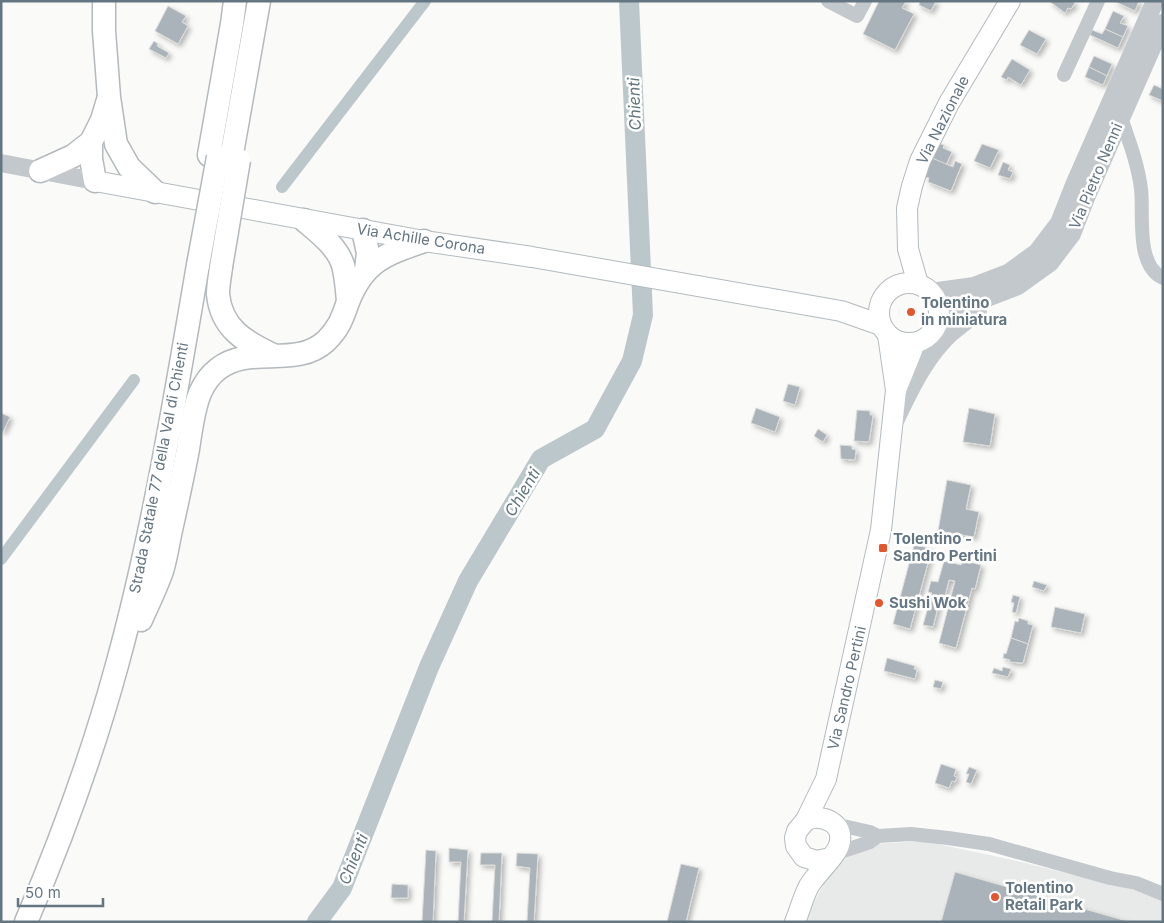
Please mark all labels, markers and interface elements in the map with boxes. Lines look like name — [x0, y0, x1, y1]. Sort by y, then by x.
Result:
street label: Via Nazionale — [912, 72, 973, 167]
water label: Chienti — [623, 76, 645, 131]
street label: Via Pietro Nenni — [1065, 120, 1126, 232]
street label: Via Achille Corona — [355, 219, 487, 258]
place label: Tolentino in miniatura — [921, 293, 1007, 329]
marker: Tolentino in miniatura — [905, 306, 917, 318]
street label: Strada Statale 77 della Val di Chienti — [125, 341, 192, 595]
water label: Chienti — [500, 463, 545, 520]
place label: Tolentino - Sandro Pertini — [893, 529, 997, 565]
marker: Tolentino - Sandro Pertini — [877, 542, 889, 554]
place label: Sushi Wok — [889, 593, 967, 612]
marker: Sushi Wok — [873, 597, 885, 609]
street label: Via Sandro Pertini — [823, 624, 870, 752]
water label: Chienti — [334, 830, 373, 887]
scale bar — [18, 876, 102, 908]
place label: Tolentino Retail Park — [1005, 878, 1083, 914]
text: 50 m — [25, 883, 61, 902]
marker: Tolentino Retail Park — [989, 891, 1001, 903]

